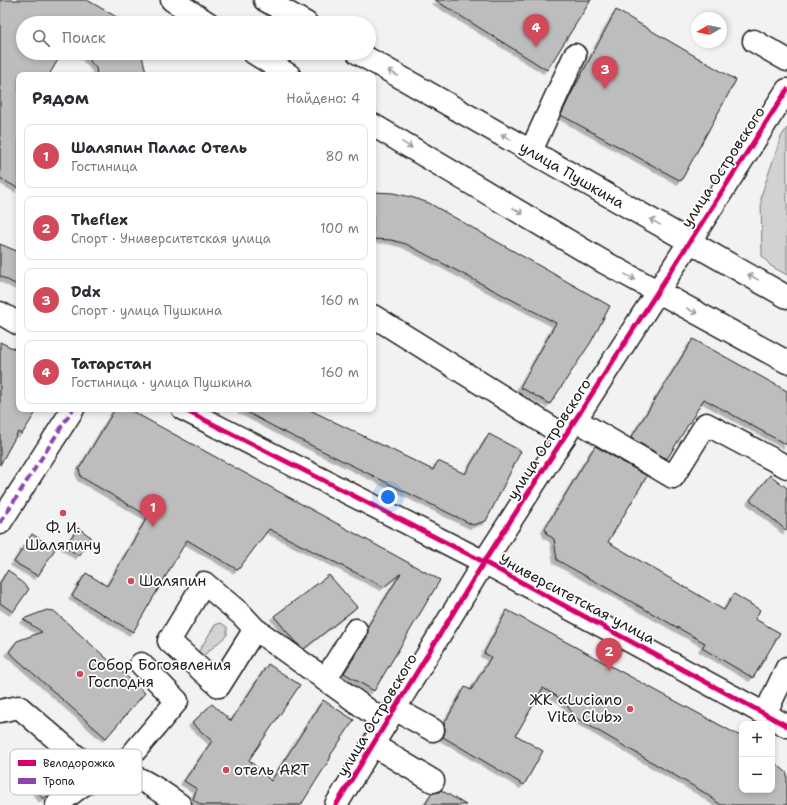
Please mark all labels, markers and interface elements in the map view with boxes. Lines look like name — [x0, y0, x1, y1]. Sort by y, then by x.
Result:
north arrow — [691, 12, 727, 48]
pin: 4 — [523, 14, 549, 47]
search box — [16, 16, 376, 60]
icon: search — [30, 27, 52, 49]
text: Поиск — [62, 28, 106, 48]
pin: 3 — [592, 56, 618, 89]
one-way arrow — [387, 68, 399, 76]
text: Рядом — [32, 87, 89, 109]
text: Найдено: 4 — [286, 90, 360, 107]
street label: улица Островского — [676, 103, 770, 231]
one-way arrow — [500, 133, 512, 141]
street label: улица Пушкина — [516, 137, 629, 213]
text: Шаляпин Палас Отель — [71, 138, 247, 158]
one-way arrow — [401, 141, 413, 149]
text: 1 — [43, 148, 49, 165]
text: 80 m — [325, 148, 359, 165]
text: Гостиница — [71, 158, 137, 175]
one-way arrow — [512, 208, 524, 216]
text: Theflex — [71, 210, 128, 230]
one-way arrow — [650, 218, 662, 226]
text: 2 — [41, 220, 51, 237]
text: 100 m — [320, 220, 359, 237]
text: Спорт · Университетская улица — [71, 230, 271, 247]
one-way arrow — [747, 273, 759, 281]
one-way arrow — [624, 274, 636, 281]
text: Ddx — [71, 282, 101, 302]
text: 3 — [41, 292, 51, 309]
text: 160 m — [321, 292, 359, 309]
text: Спорт · улица Пушкина — [71, 302, 222, 319]
one-way arrow — [686, 308, 698, 315]
text: Татарстан — [71, 354, 152, 374]
text: 4 — [41, 364, 51, 381]
text: 160 m — [321, 364, 359, 381]
text: Гостиница · улица Пушкина — [71, 374, 252, 391]
street label: улица Островского — [502, 375, 596, 503]
your location — [378, 487, 398, 507]
pin: 1 — [140, 494, 166, 527]
marker: Ф. И. Шаляпину — [58, 508, 68, 518]
place label: Ф. И. Шаляпину — [25, 518, 101, 555]
street label: Университетская улица — [495, 549, 659, 649]
place label: Шаляпин — [139, 571, 206, 591]
marker: Шаляпин — [126, 576, 136, 586]
pin: 2 — [596, 638, 622, 671]
street label: улица Островского — [332, 650, 422, 780]
place label: Собор Богоявления Господня — [88, 655, 231, 692]
marker: Собор Богоявления Господня — [75, 669, 85, 679]
place label: ЖК «Luciano Vita Club» — [529, 690, 622, 727]
marker: ЖК «Luciano Vita Club» — [625, 704, 635, 714]
map controls — [739, 721, 775, 793]
button: + — [739, 721, 775, 757]
legend — [10, 749, 142, 795]
text: Велодорожка — [43, 756, 115, 771]
button: − — [739, 757, 775, 793]
place label: отель ART — [234, 760, 310, 780]
marker: отель ART — [221, 765, 231, 775]
text: Тропа — [43, 774, 75, 789]

